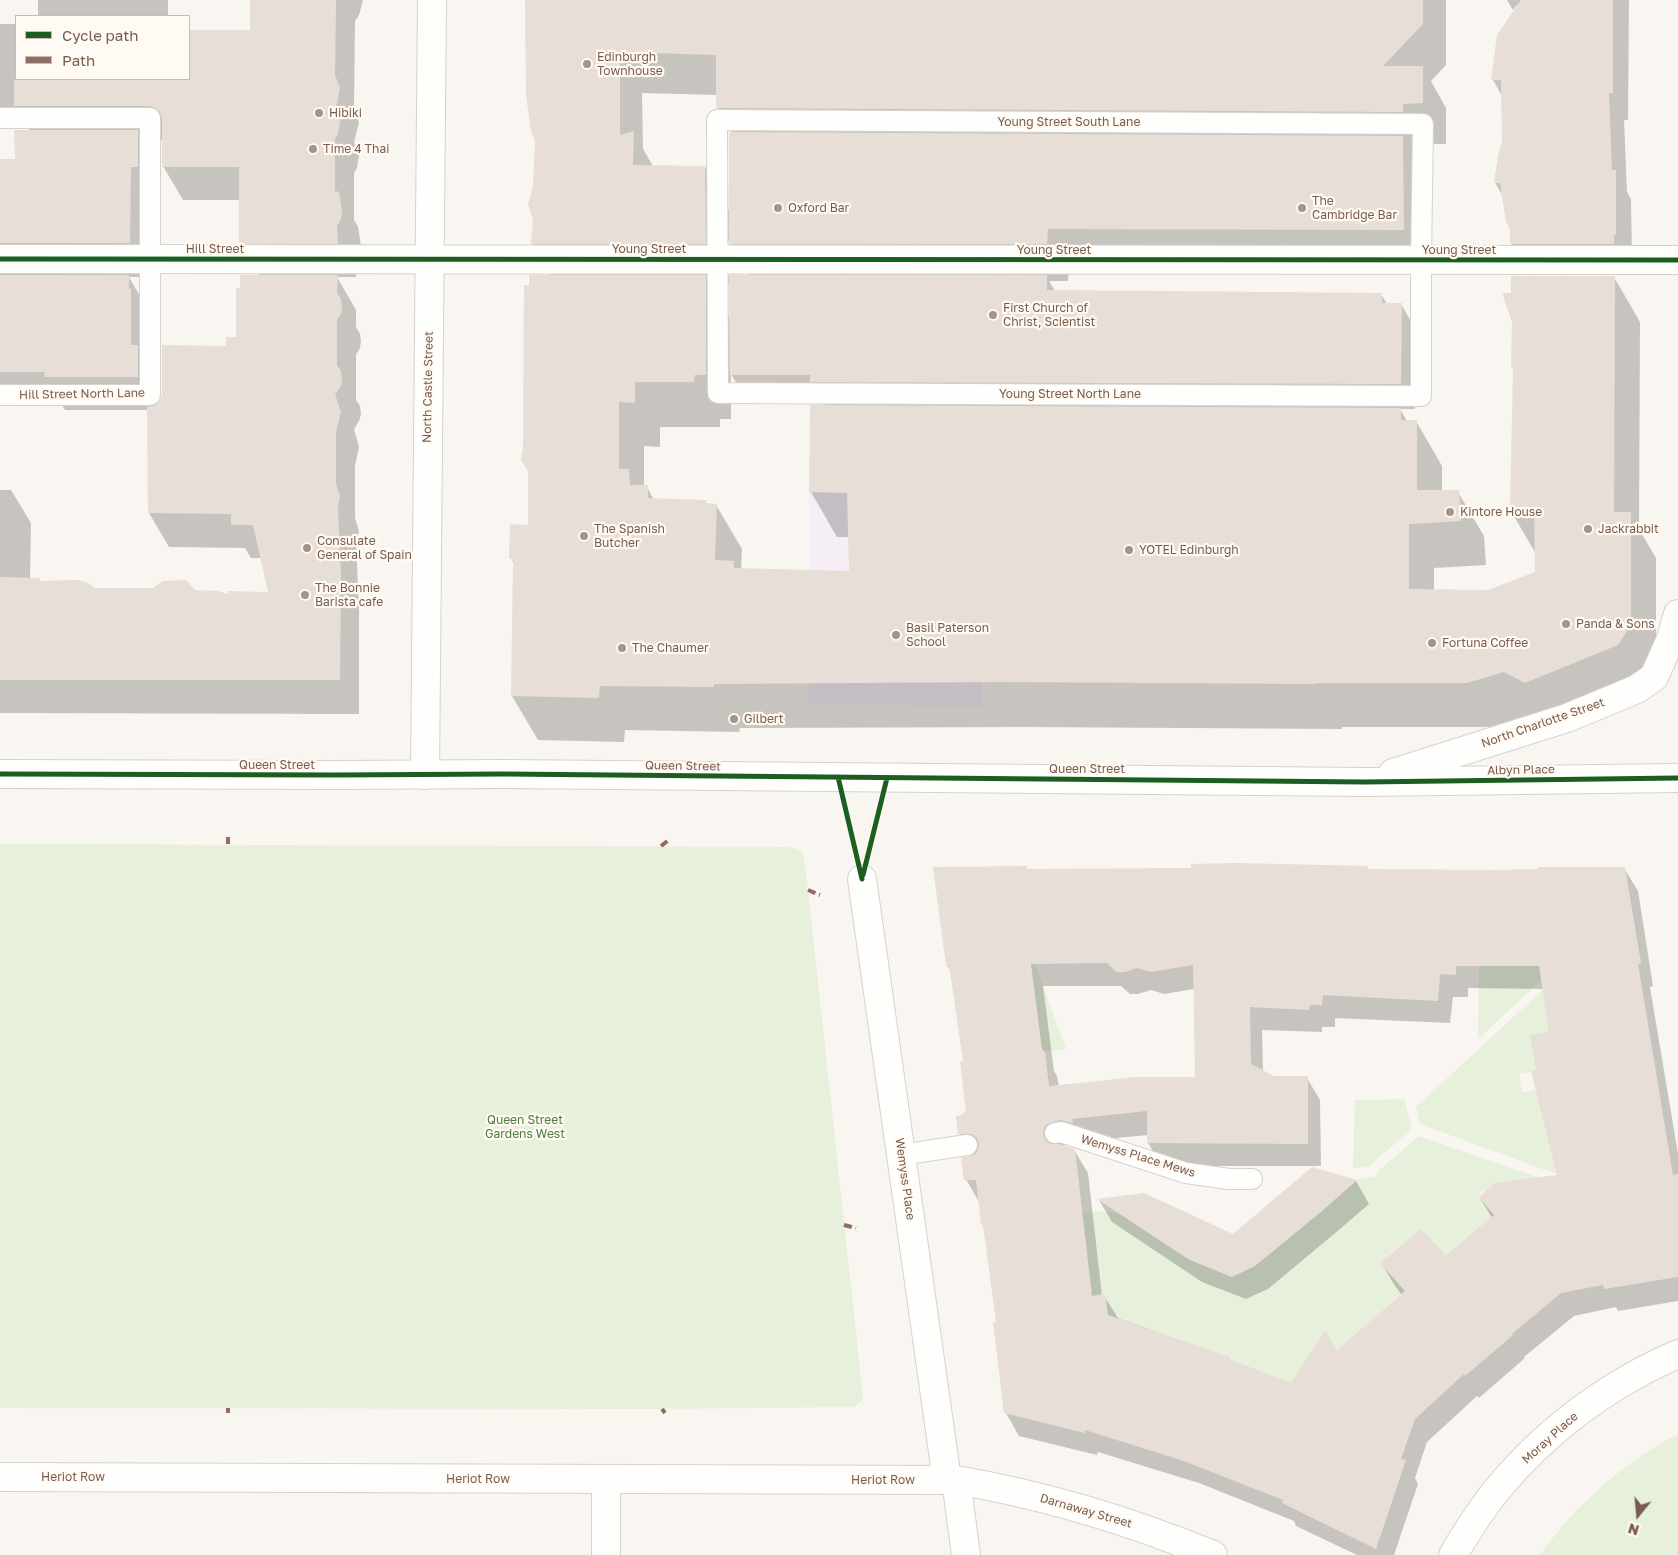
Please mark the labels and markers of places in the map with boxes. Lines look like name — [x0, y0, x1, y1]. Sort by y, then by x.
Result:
place label: Edinburgh Townhouse — [597, 50, 663, 78]
marker: Edinburgh Townhouse — [581, 58, 593, 70]
place label: Hibiki — [329, 106, 362, 120]
marker: Hibiki — [313, 107, 325, 119]
place label: Time 4 Thai — [323, 142, 389, 156]
marker: Time 4 Thai — [307, 143, 319, 155]
place label: The Cambridge Bar — [1312, 194, 1397, 222]
place label: Oxford Bar — [788, 201, 849, 215]
marker: Oxford Bar — [772, 202, 784, 214]
marker: The Cambridge Bar — [1296, 202, 1308, 214]
place label: First Church of Christ, Scientist — [1003, 301, 1095, 329]
marker: First Church of Christ, Scientist — [987, 309, 999, 321]
place label: Kintore House — [1460, 505, 1542, 519]
marker: Kintore House — [1444, 506, 1456, 518]
place label: The Spanish Butcher — [594, 522, 665, 550]
place label: Jackrabbit — [1598, 522, 1659, 536]
marker: Jackrabbit — [1582, 523, 1594, 535]
marker: The Spanish Butcher — [578, 530, 590, 542]
place label: Consulate General of Spain — [317, 534, 412, 562]
marker: Consulate General of Spain — [301, 542, 313, 554]
place label: YOTEL Edinburgh — [1139, 543, 1239, 557]
marker: YOTEL Edinburgh — [1123, 544, 1135, 556]
place label: The Bonnie Barista cafe — [315, 581, 383, 609]
marker: The Bonnie Barista cafe — [299, 589, 311, 601]
place label: Panda & Sons — [1576, 617, 1655, 631]
marker: Panda & Sons — [1560, 618, 1572, 630]
place label: Basil Paterson School — [906, 621, 989, 649]
marker: Basil Paterson School — [890, 629, 902, 641]
place label: Fortuna Coffee — [1442, 636, 1528, 650]
marker: Fortuna Coffee — [1426, 637, 1438, 649]
place label: The Chaumer — [632, 641, 709, 655]
marker: The Chaumer — [616, 642, 628, 654]
place label: Gilbert — [744, 712, 784, 726]
marker: Gilbert — [728, 713, 740, 725]

